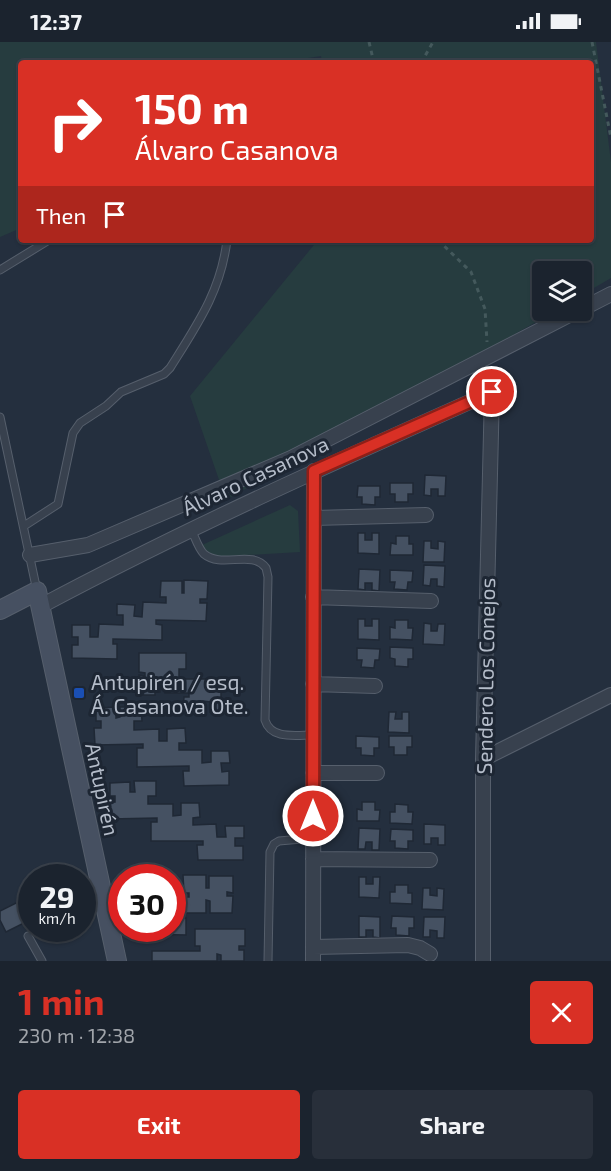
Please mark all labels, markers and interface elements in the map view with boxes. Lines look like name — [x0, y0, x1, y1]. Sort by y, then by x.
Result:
text: 12:37 — [30, 8, 82, 34]
text: 150 m — [135, 82, 249, 132]
icon: right — [36, 84, 114, 162]
text: Álvaro Casanova — [135, 133, 339, 165]
icon: arrive — [98, 198, 131, 231]
text: Then — [36, 202, 86, 228]
map controls — [532, 261, 592, 321]
button: layers — [532, 261, 592, 321]
pin — [466, 366, 517, 417]
icon: arrive — [475, 375, 508, 408]
street label: Álvaro Casanova — [178, 430, 332, 520]
street label: Sendero Los Conejos — [471, 577, 500, 775]
place label: Antupirén / esq. Á. Casanova Ote. — [91, 669, 249, 718]
marker: Antupirén / esq. Á. Casanova Ote. — [72, 686, 86, 700]
street label: Antupirén — [81, 740, 125, 838]
position arrow — [281, 784, 345, 848]
speed limit sign: 30 — [108, 864, 186, 942]
text: 29 — [39, 878, 75, 914]
text: km/h — [38, 909, 76, 927]
text: 1 min — [18, 979, 105, 1022]
button: close — [530, 981, 593, 1044]
text: 230 m · 12:38 — [18, 1023, 135, 1047]
button: Exit — [18, 1090, 300, 1159]
button: Share — [312, 1090, 593, 1159]

